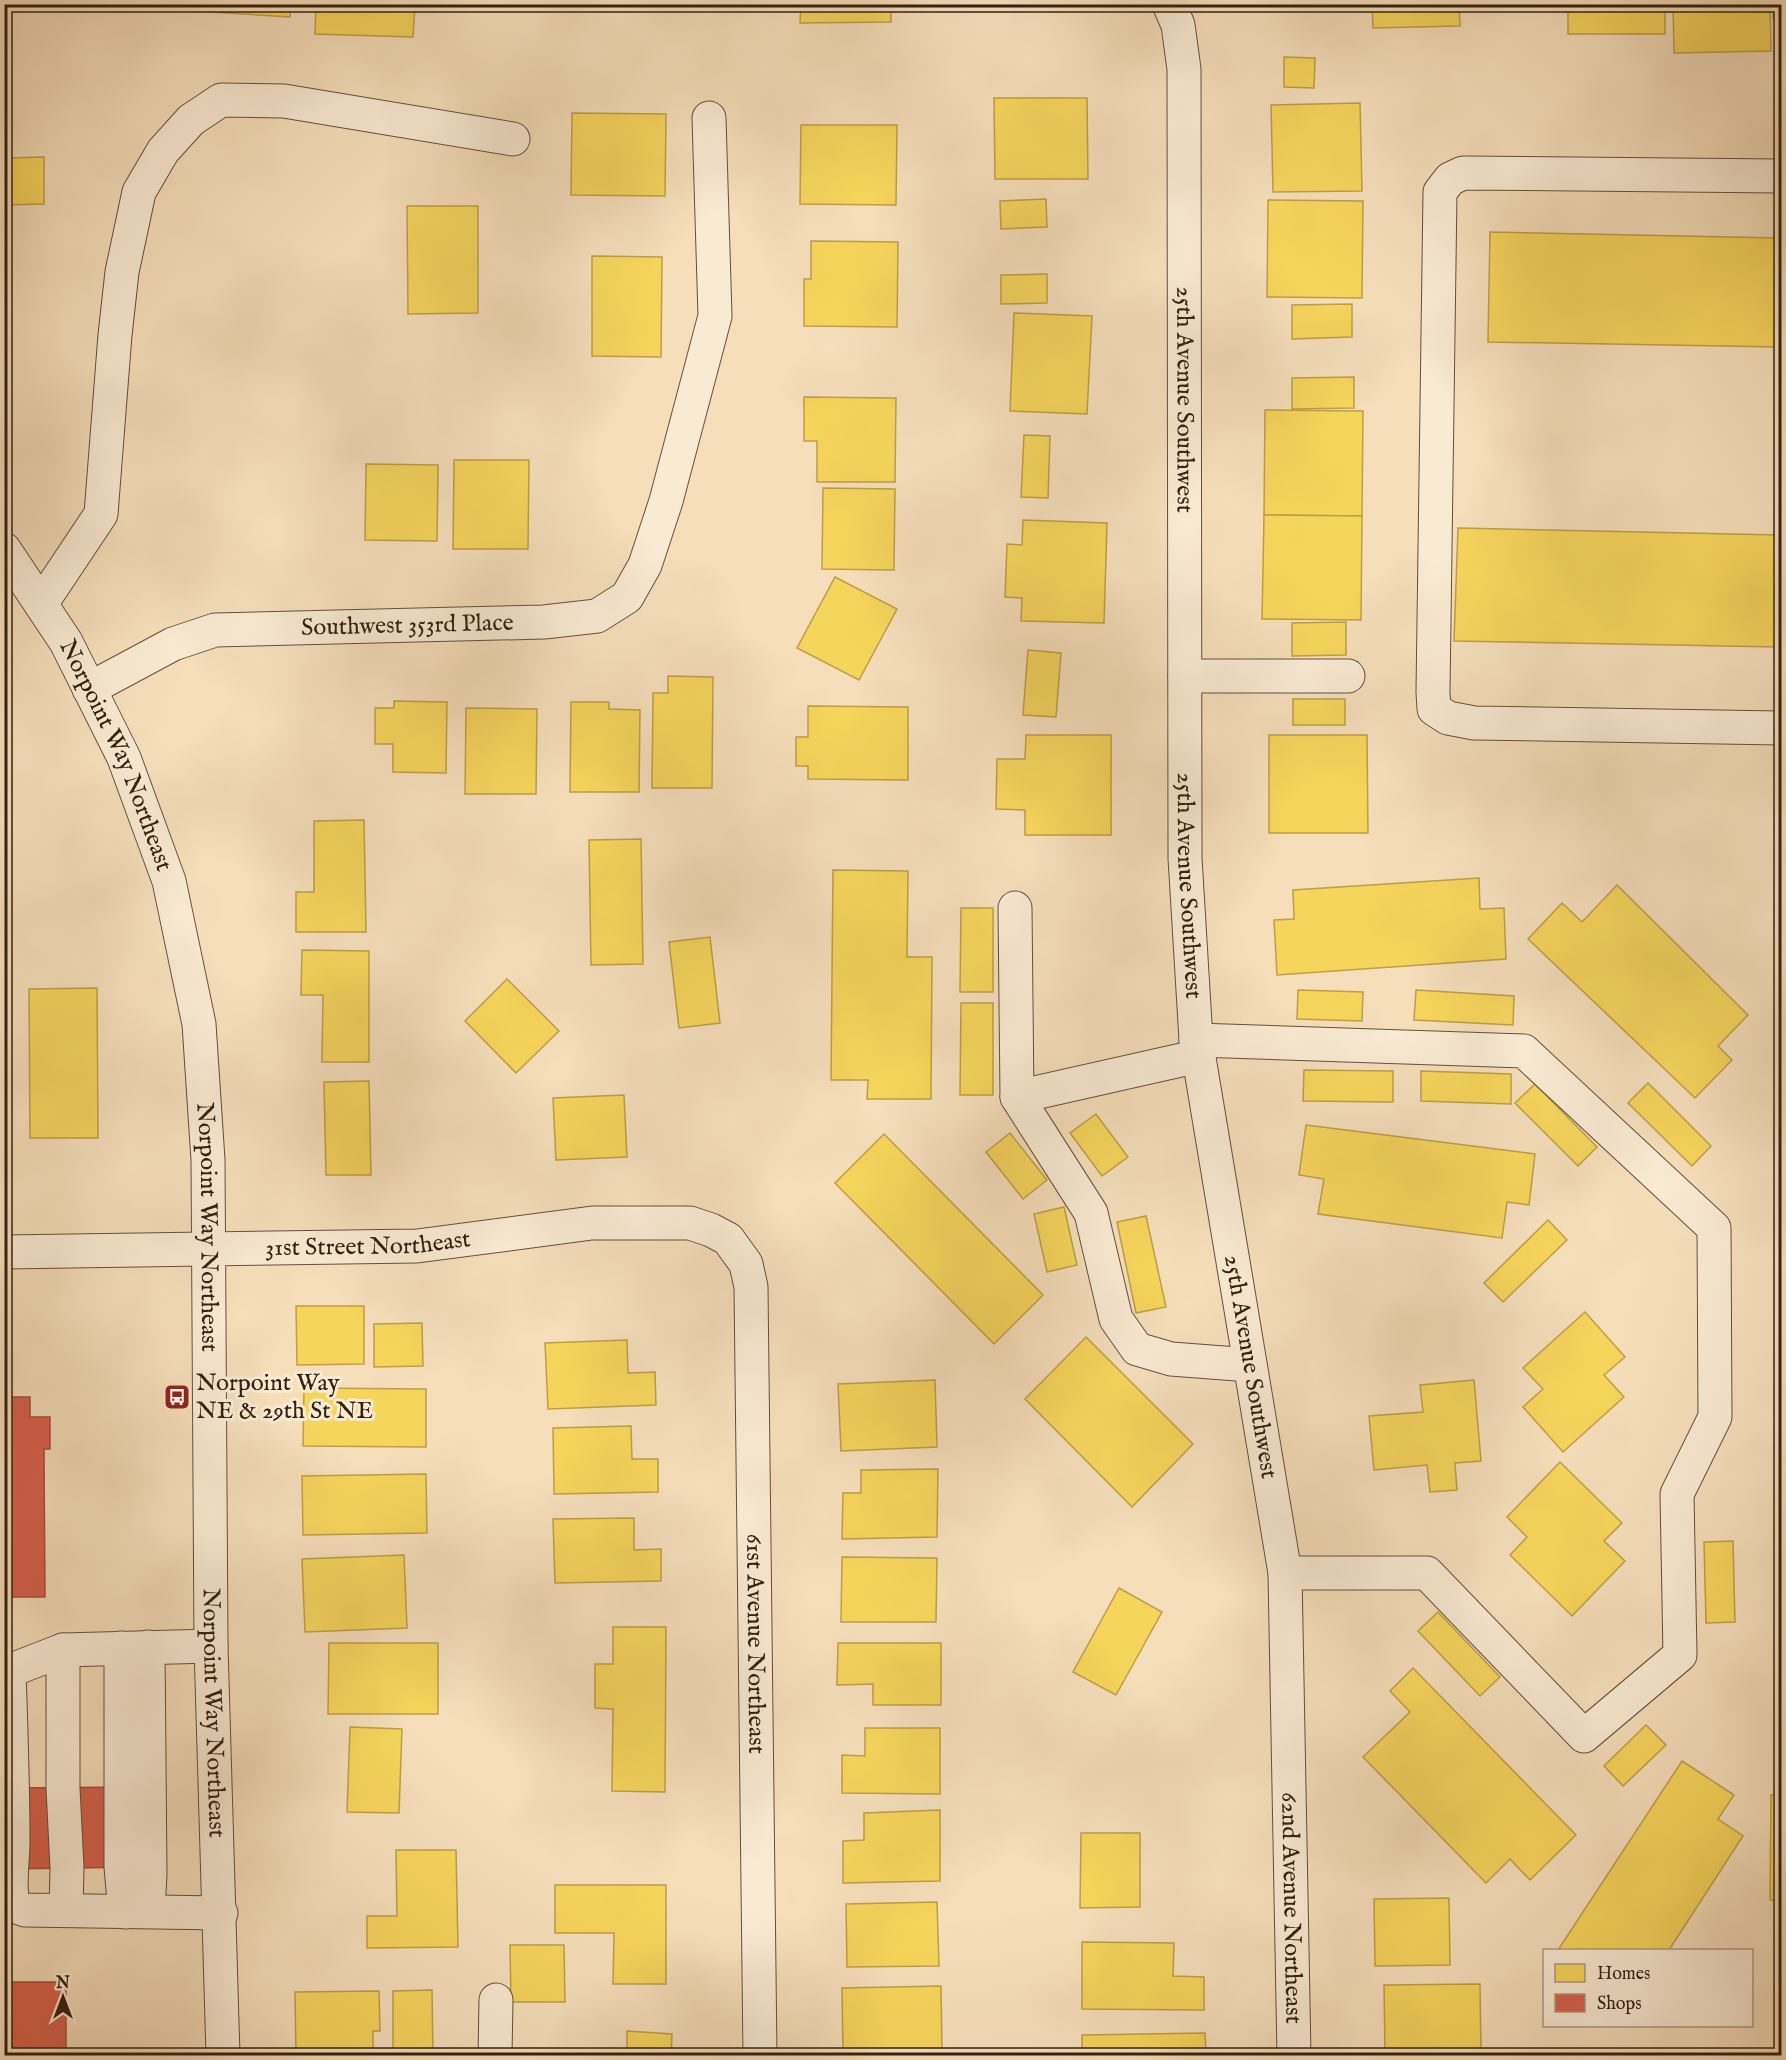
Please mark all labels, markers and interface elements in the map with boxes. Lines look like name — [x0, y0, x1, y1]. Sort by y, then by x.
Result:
street label: 25th Avenue Southwest — [1169, 286, 1200, 513]
street label: Southwest 353rd Place — [301, 607, 514, 643]
street label: Norpoint Way Northeast — [52, 635, 180, 875]
street label: 25th Avenue Southwest — [1169, 772, 1209, 1000]
street label: Norpoint Way Northeast — [189, 1101, 225, 1352]
street label: 31st Street Northeast — [265, 1224, 472, 1264]
street label: 25th Avenue Southwest — [1217, 1253, 1285, 1481]
place label: Norpoint Way NE & 29th St NE — [196, 1368, 373, 1427]
bus stop icon: Norpoint Way NE & 29th St NE — [162, 1382, 192, 1412]
street label: 61st Avenue Northeast — [738, 1533, 772, 1754]
street label: Norpoint Way Northeast — [195, 1588, 232, 1838]
street label: 62nd Avenue Northeast — [1274, 1792, 1309, 2024]
legend — [1543, 1949, 1753, 2027]
text: Homes — [1597, 1963, 1650, 1986]
north arrow — [33, 1967, 93, 2027]
text: N — [55, 1974, 70, 1994]
text: Shops — [1597, 1993, 1642, 2016]

